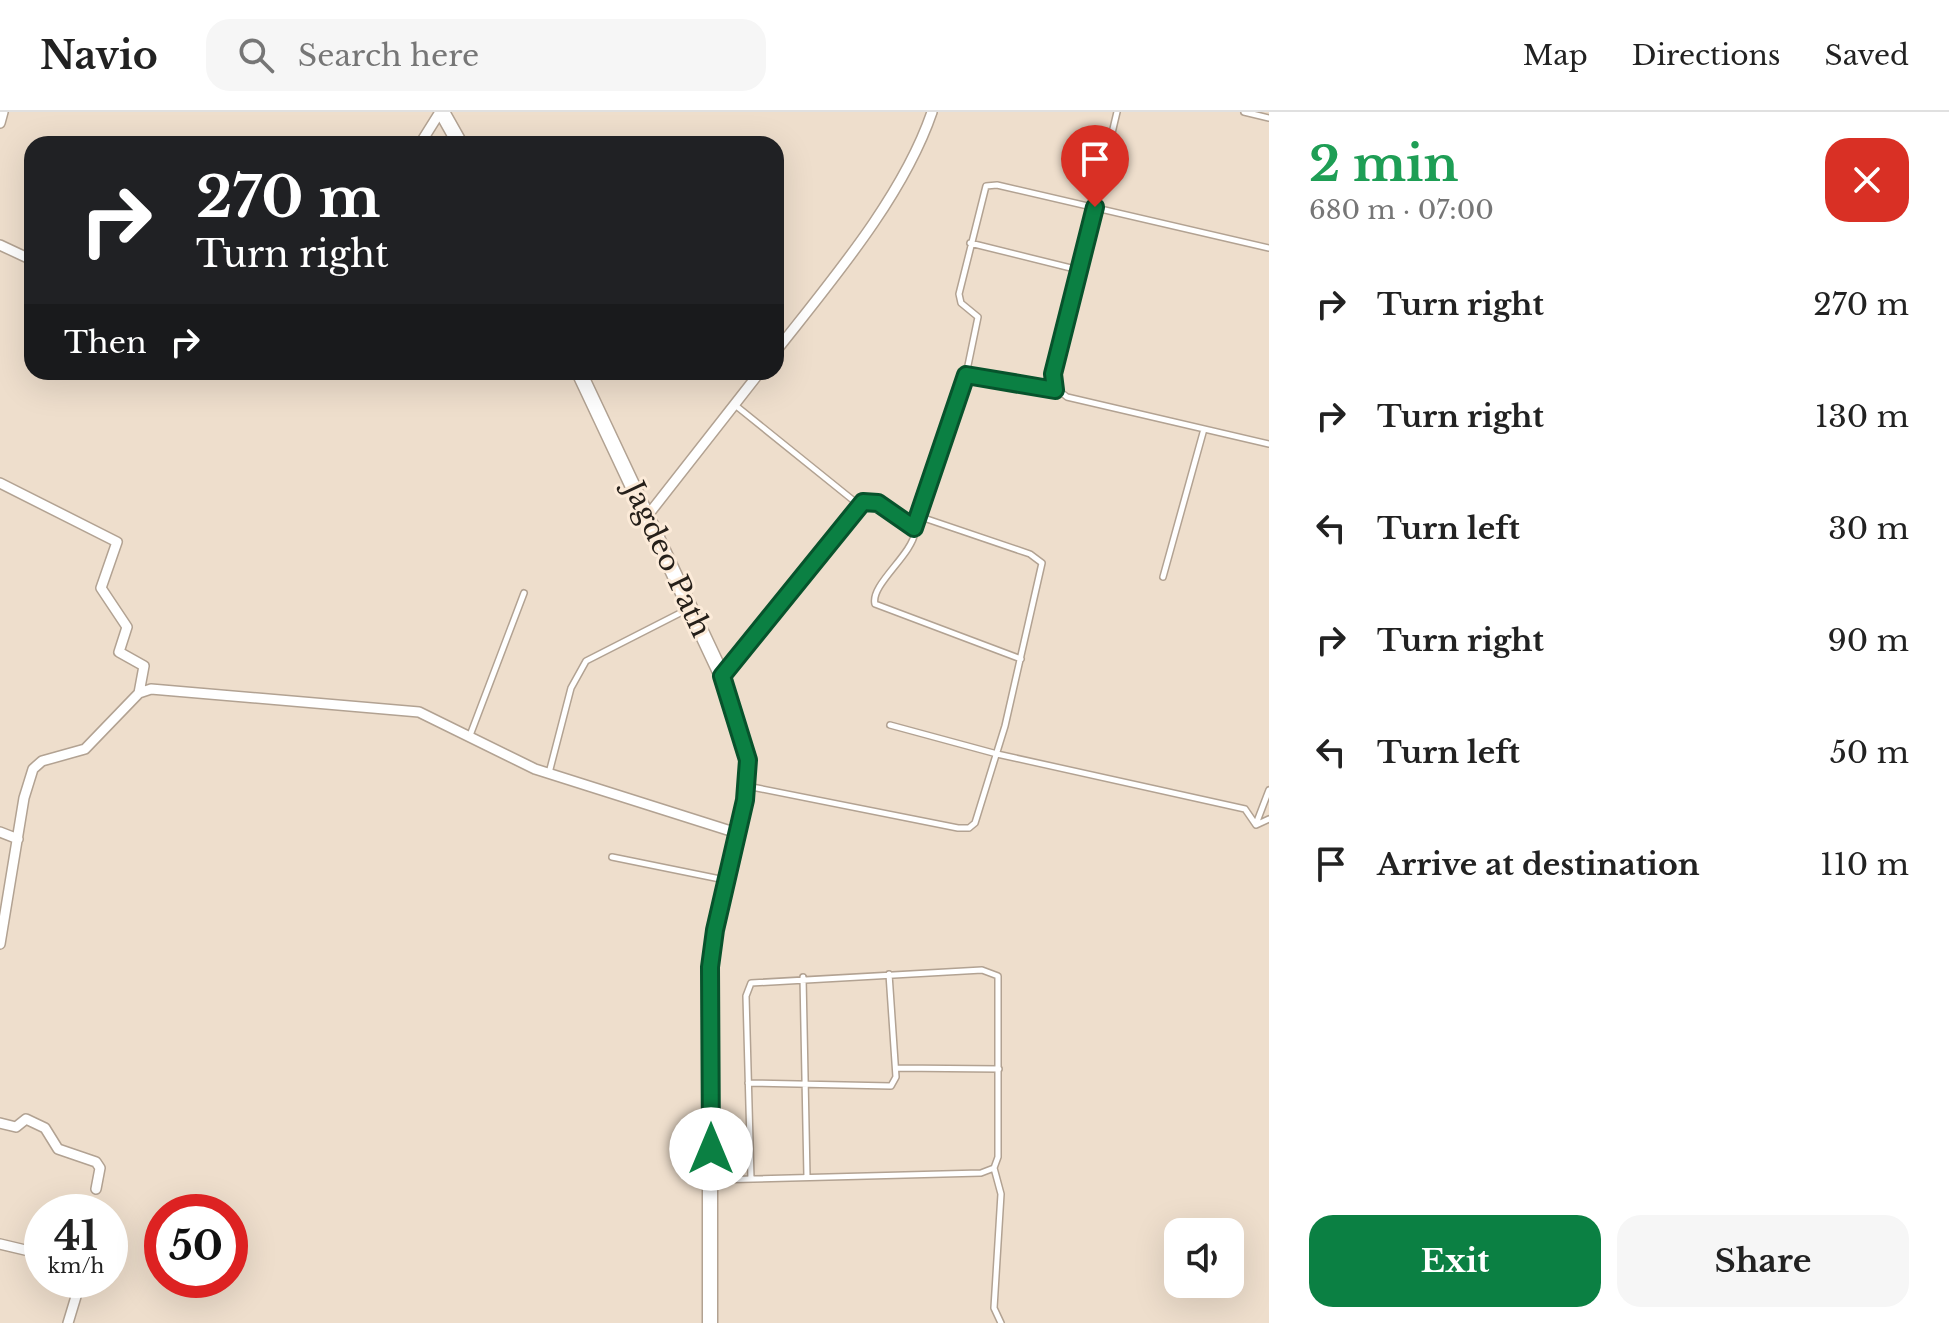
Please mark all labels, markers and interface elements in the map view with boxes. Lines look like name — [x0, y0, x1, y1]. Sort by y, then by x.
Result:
search box — [206, 19, 766, 91]
text: Navio — [40, 32, 158, 79]
icon: search — [234, 33, 278, 77]
text: Search here — [298, 37, 479, 74]
text: Map — [1523, 38, 1588, 73]
text: Directions — [1632, 38, 1781, 73]
text: Saved — [1825, 38, 1909, 73]
pin — [1061, 125, 1129, 207]
text: 2 min — [1309, 134, 1458, 194]
icon: arrive — [1073, 137, 1117, 181]
button: close — [1825, 138, 1909, 222]
text: 270 m — [196, 163, 380, 232]
icon: right — [64, 168, 168, 272]
text: 680 m · 07:00 — [1309, 194, 1494, 226]
text: Turn right — [196, 232, 389, 277]
icon: right — [1309, 282, 1353, 326]
text: Turn right — [1377, 286, 1544, 323]
text: 270 m — [1813, 286, 1909, 323]
icon: right — [163, 320, 207, 364]
text: Then — [64, 324, 147, 361]
icon: right — [1309, 394, 1353, 438]
text: Turn right — [1377, 398, 1544, 435]
text: 130 m — [1815, 398, 1909, 435]
street label: Jagdeo Path — [615, 472, 719, 643]
icon: left — [1309, 506, 1353, 550]
text: Turn left — [1377, 510, 1520, 547]
text: 30 m — [1828, 510, 1909, 547]
icon: right — [1309, 618, 1353, 662]
text: Turn right — [1377, 622, 1544, 659]
text: 90 m — [1827, 622, 1909, 659]
icon: left — [1309, 730, 1353, 774]
text: Turn left — [1377, 734, 1520, 771]
text: 50 m — [1830, 734, 1909, 771]
icon: arrive — [1309, 842, 1353, 886]
text: Arrive at destination — [1377, 846, 1700, 883]
text: 110 m — [1820, 846, 1909, 883]
position arrow — [669, 1107, 753, 1191]
speed limit sign: 50 — [144, 1194, 248, 1298]
text: 41 — [54, 1211, 98, 1261]
button: Exit — [1309, 1215, 1601, 1307]
button: Share — [1617, 1215, 1909, 1307]
map controls — [1164, 1218, 1244, 1298]
button: sound — [1164, 1218, 1244, 1298]
text: km/h — [48, 1254, 104, 1278]

